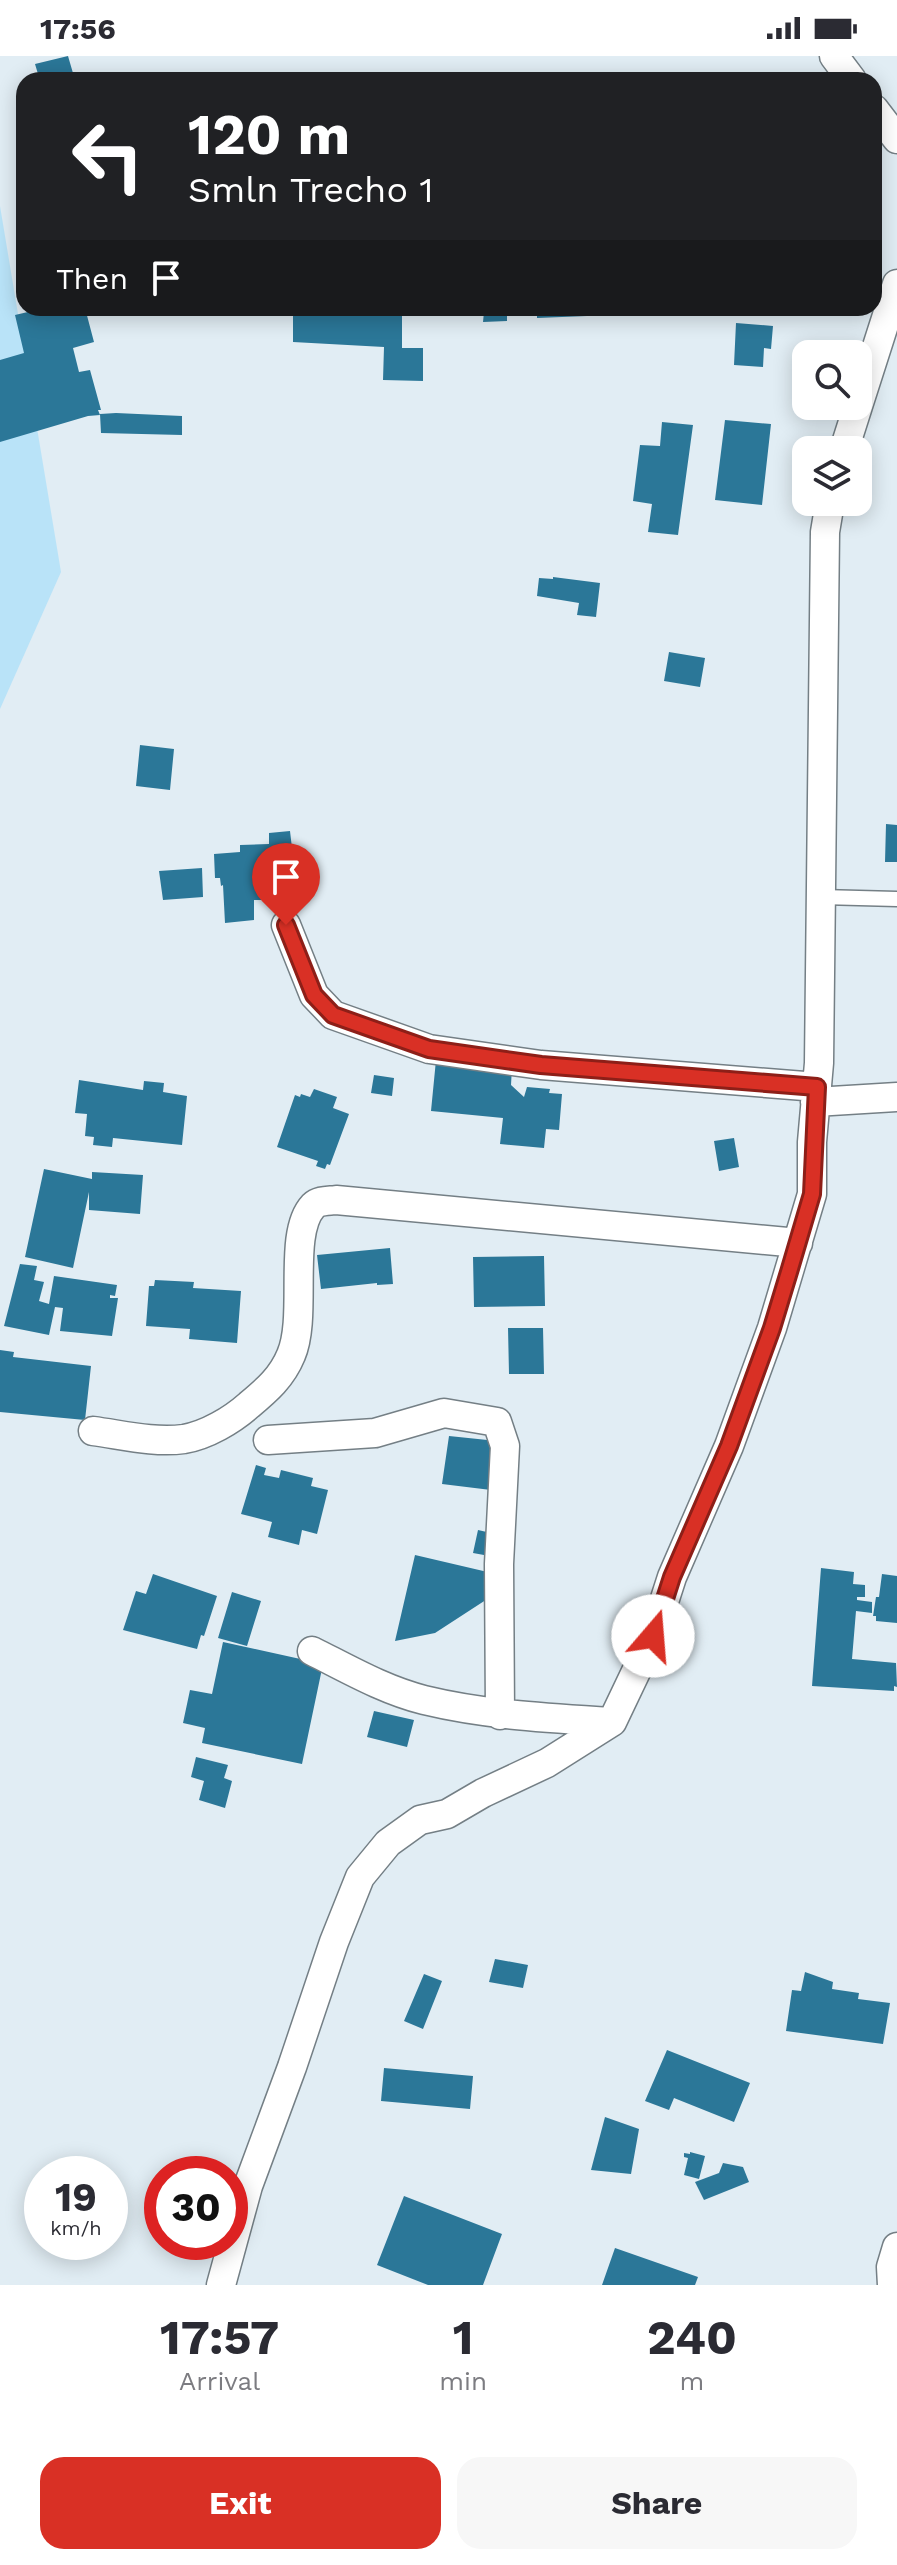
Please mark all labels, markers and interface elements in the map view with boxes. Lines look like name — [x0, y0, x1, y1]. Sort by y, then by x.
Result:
text: 17:56 — [40, 11, 116, 46]
text: 120 m — [188, 102, 350, 168]
icon: left — [56, 104, 160, 208]
text: Smln Trecho 1 — [188, 169, 434, 211]
icon: arrive — [144, 256, 188, 300]
text: Then — [56, 261, 128, 296]
map controls — [792, 340, 872, 516]
button: search — [792, 340, 872, 420]
button: layers — [792, 436, 872, 516]
pin — [252, 843, 320, 925]
icon: arrive — [264, 855, 308, 899]
position arrow — [611, 1594, 695, 1678]
speed limit sign: 30 — [144, 2156, 248, 2260]
text: 19 — [55, 2174, 97, 2221]
text: km/h — [50, 2216, 102, 2240]
text: 17:57 — [160, 2309, 279, 2366]
text: 1 — [453, 2309, 473, 2366]
text: 240 — [647, 2309, 737, 2366]
text: Arrival — [179, 2366, 260, 2396]
text: min — [439, 2366, 487, 2396]
text: m — [680, 2366, 704, 2396]
button: Exit — [40, 2457, 441, 2549]
button: Share — [457, 2457, 857, 2549]

